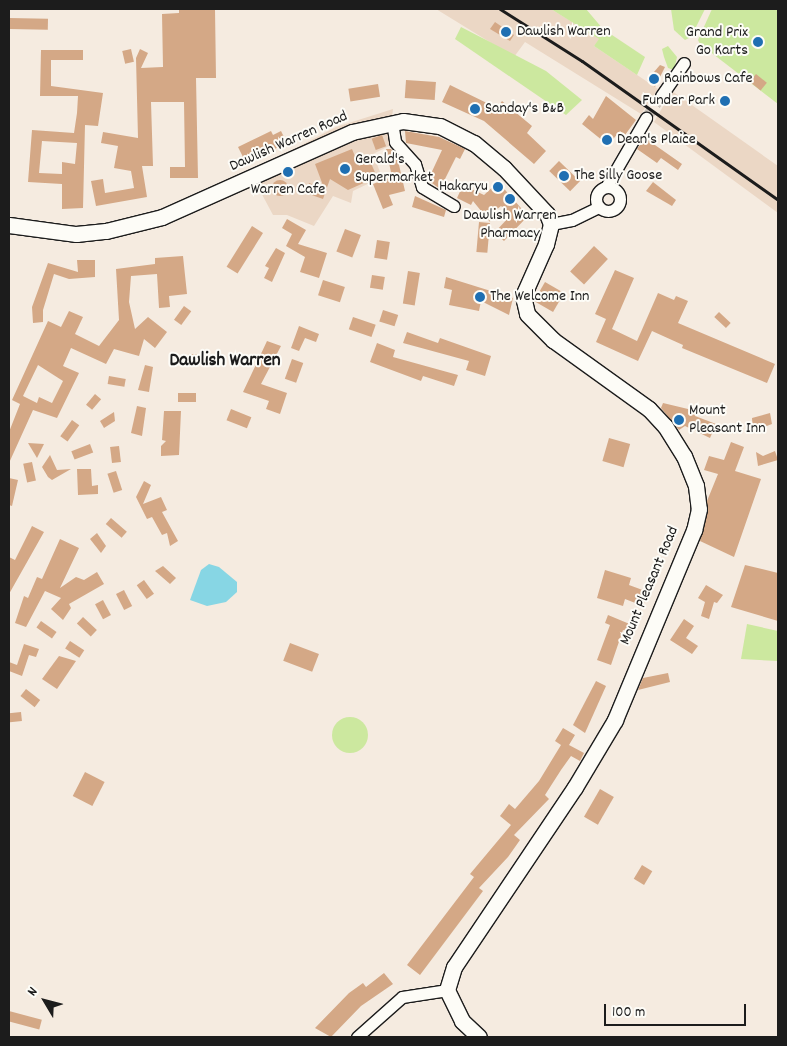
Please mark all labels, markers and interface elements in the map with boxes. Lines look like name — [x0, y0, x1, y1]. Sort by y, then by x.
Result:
place label: Dawlish Warren — [517, 22, 611, 42]
place label: Grand Prix Go Karts — [686, 23, 748, 61]
marker: Dawlish Warren — [499, 25, 513, 39]
marker: Grand Prix Go Karts — [752, 36, 764, 48]
place label: Rainbows Cafe — [664, 69, 752, 89]
marker: Rainbows Cafe — [648, 73, 660, 85]
place label: Funder Park — [642, 91, 715, 111]
marker: Funder Park — [719, 95, 731, 107]
place label: Sanday's B&B — [485, 99, 564, 119]
marker: Sanday's B&B — [469, 103, 481, 115]
street label: Dawlish Warren Road — [227, 107, 351, 177]
place label: Dean's Plaice — [617, 130, 696, 150]
marker: Dean's Plaice — [601, 134, 613, 146]
place label: Gerald's Supermarket — [355, 150, 433, 188]
marker: Gerald's Supermarket — [339, 163, 351, 175]
marker: Warren Cafe — [282, 166, 294, 178]
place label: The Silly Goose — [574, 166, 662, 186]
marker: The Silly Goose — [558, 170, 570, 182]
place label: Hakaryu — [439, 177, 488, 197]
place label: Warren Cafe — [251, 180, 325, 200]
marker: Hakaryu — [492, 181, 504, 193]
marker: Dawlish Warren Pharmacy — [504, 193, 516, 205]
place label: Dawlish Warren Pharmacy — [463, 206, 557, 244]
place label: The Welcome Inn — [490, 287, 589, 307]
marker: The Welcome Inn — [474, 291, 486, 303]
district label: Dawlish Warren — [169, 351, 281, 373]
place label: Mount Pleasant Inn — [689, 401, 766, 439]
marker: Mount Pleasant Inn — [673, 414, 685, 426]
street label: Mount Pleasant Road — [616, 524, 684, 648]
north arrow — [20, 976, 70, 1026]
text: N — [23, 983, 43, 1001]
scale bar — [607, 994, 750, 1026]
text: 100 m — [612, 1002, 645, 1024]

